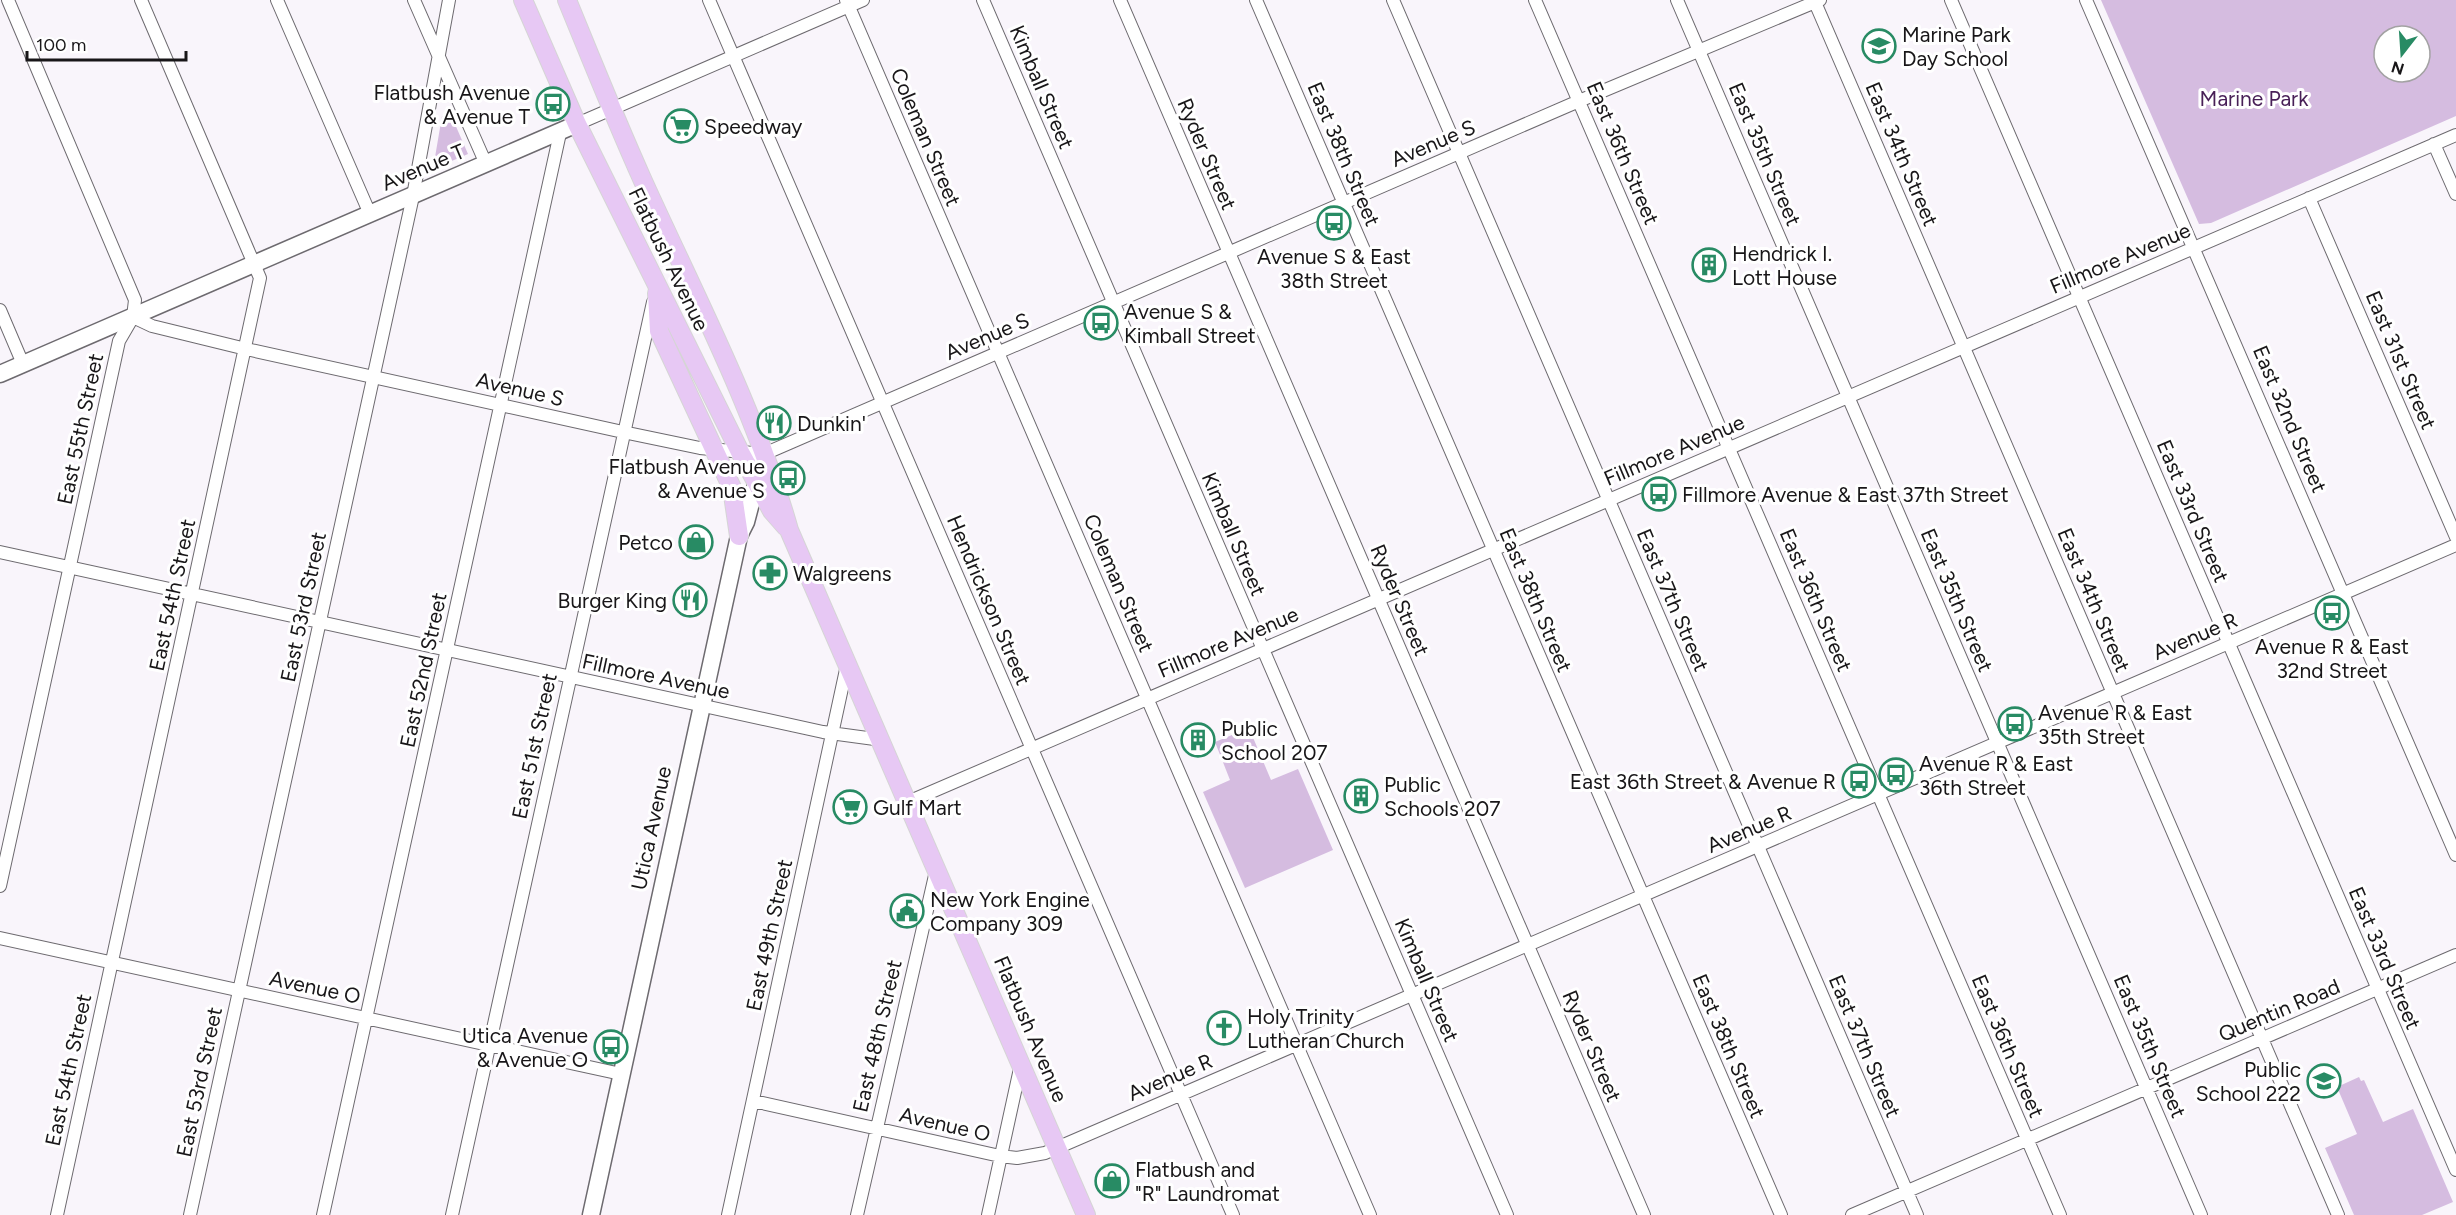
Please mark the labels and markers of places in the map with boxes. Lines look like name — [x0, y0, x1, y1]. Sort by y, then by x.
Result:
place label: Marine Park Day School — [1902, 22, 2012, 71]
school or university icon: Marine Park Day School — [1861, 28, 1897, 64]
place label: Flatbush Avenue & Avenue T — [374, 80, 530, 129]
bus stop icon: Flatbush Avenue & Avenue T — [535, 86, 571, 122]
supermarket icon: Speedway — [663, 108, 699, 144]
place label: Speedway — [704, 114, 802, 139]
bus stop icon: Avenue S & East 38th Street — [1316, 205, 1352, 241]
place label: Hendrick I. Lott House — [1732, 241, 1837, 290]
place label: Avenue S & East 38th Street — [1257, 244, 1411, 293]
building icon: Hendrick I. Lott House — [1691, 247, 1727, 283]
place label: Avenue S & Kimball Street — [1124, 299, 1256, 348]
bus stop icon: Avenue S & Kimball Street — [1083, 305, 1119, 341]
restaurant icon: Dunkin' — [756, 405, 792, 441]
place label: Dunkin' — [797, 411, 866, 436]
place label: Flatbush Avenue & Avenue S — [609, 454, 765, 503]
bus stop icon: Flatbush Avenue & Avenue S — [770, 460, 806, 496]
bus stop icon: Fillmore Avenue & East 37th Street — [1641, 476, 1677, 512]
place label: Fillmore Avenue & East 37th Street — [1682, 482, 2009, 507]
shop icon: Petco — [678, 524, 714, 560]
place label: Petco — [618, 530, 673, 555]
pharmacy icon: Walgreens — [752, 555, 788, 591]
place label: Walgreens — [793, 561, 892, 586]
restaurant icon: Burger King — [672, 582, 708, 618]
place label: Burger King — [558, 588, 667, 613]
bus stop icon: Avenue R & East 32nd Street — [2314, 595, 2350, 631]
place label: Avenue R & East 32nd Street — [2255, 634, 2409, 683]
place label: Avenue R & East 35th Street — [2038, 700, 2192, 749]
bus stop icon: Avenue R & East 35th Street — [1997, 706, 2033, 742]
place label: Public School 207 — [1221, 716, 1328, 765]
building icon: Public School 207 — [1180, 722, 1216, 758]
place label: Avenue R & East 36th Street — [1919, 751, 2073, 800]
bus stop icon: Avenue R & East 36th Street — [1878, 757, 1914, 793]
bus stop icon: East 36th Street & Avenue R — [1841, 763, 1877, 799]
place label: East 36th Street & Avenue R — [1570, 769, 1836, 794]
place label: Public Schools 207 — [1384, 772, 1500, 821]
building icon: Public Schools 207 — [1343, 778, 1379, 814]
supermarket icon: Gulf Mart — [832, 789, 868, 825]
place label: Gulf Mart — [873, 795, 962, 820]
place label: New York Engine Company 309 — [930, 887, 1090, 936]
public building icon: New York Engine Company 309 — [889, 893, 925, 929]
place label: Holy Trinity Lutheran Church — [1247, 1004, 1404, 1053]
church icon: Holy Trinity Lutheran Church — [1206, 1010, 1242, 1046]
place label: Utica Avenue & Avenue O — [462, 1023, 588, 1072]
bus stop icon: Utica Avenue & Avenue O — [593, 1029, 629, 1065]
place label: Public School 222 — [2196, 1057, 2301, 1106]
school or university icon: Public School 222 — [2306, 1063, 2342, 1099]
place label: Flatbush and "R" Laundromat — [1135, 1157, 1280, 1206]
shop icon: Flatbush and "R" Laundromat — [1094, 1163, 1130, 1199]

